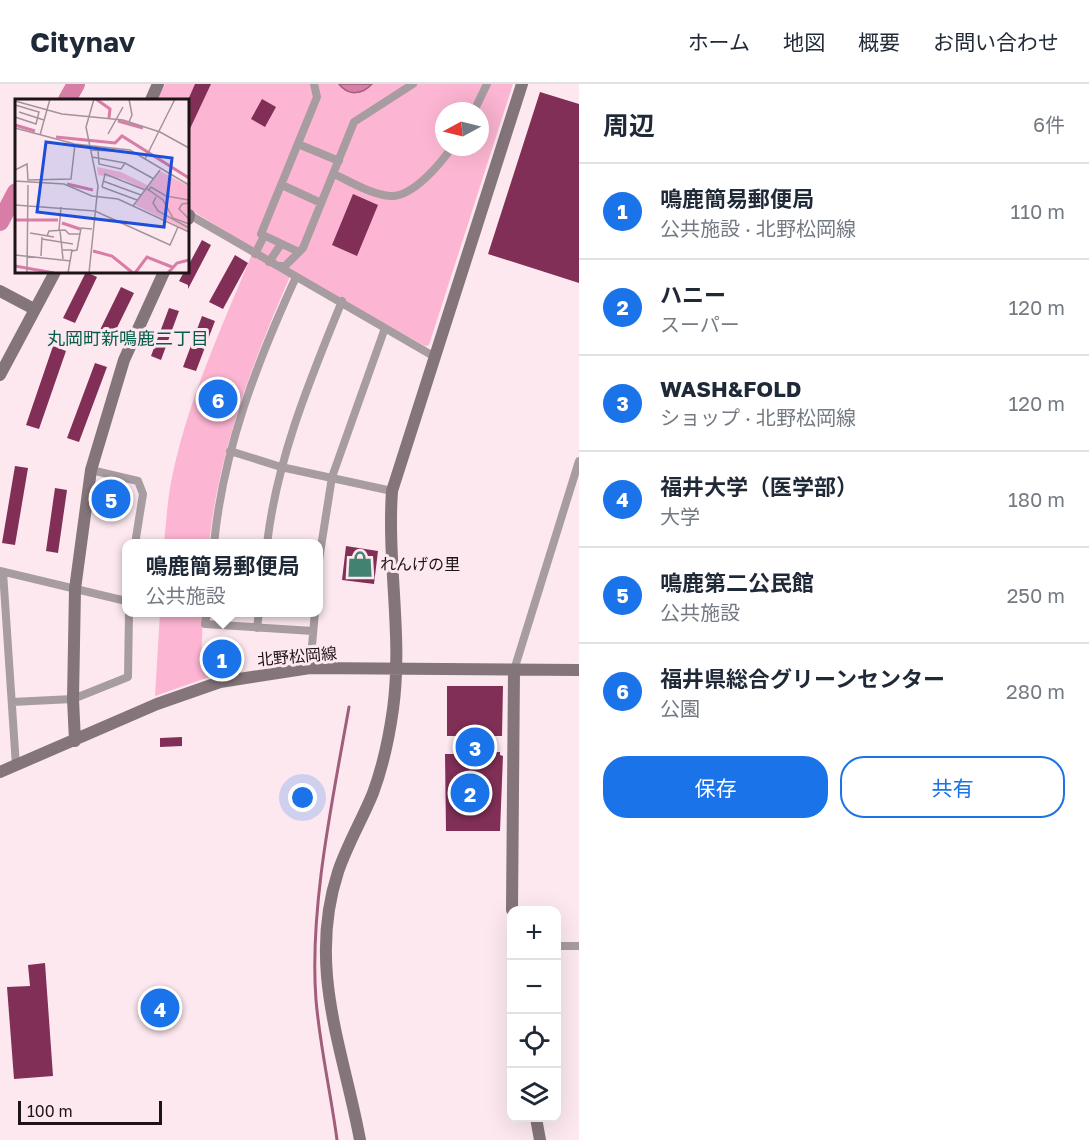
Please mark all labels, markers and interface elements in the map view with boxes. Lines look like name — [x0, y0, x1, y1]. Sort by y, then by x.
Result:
text: Citynav — [30, 25, 135, 58]
text: ホーム — [688, 29, 750, 55]
text: 地図 — [783, 29, 825, 55]
text: 概要 — [858, 29, 900, 55]
text: お問い合わせ — [933, 29, 1059, 55]
inset map — [15, 99, 189, 273]
north arrow — [435, 102, 489, 156]
text: 周辺 — [603, 110, 655, 141]
text: 6件 — [1033, 112, 1065, 136]
text: 鳴鹿簡易郵便局 — [660, 185, 814, 212]
text: 1 — [617, 199, 628, 223]
text: 110 m — [1011, 199, 1065, 223]
text: 公共施設 · 北野松岡線 — [660, 216, 856, 240]
text: ハニー — [660, 281, 726, 308]
text: 2 — [616, 295, 629, 319]
text: 120 m — [1009, 295, 1065, 319]
text: スーパー — [660, 312, 740, 336]
district label: 丸岡町新鳴鹿二丁目 — [47, 327, 209, 349]
text: WASH&FOLD — [660, 375, 802, 402]
pin: 6 — [198, 376, 238, 422]
text: 3 — [616, 391, 629, 415]
text: 120 m — [1009, 391, 1065, 415]
text: ショップ · 北野松岡線 — [660, 405, 856, 429]
text: 福井大学（医学部） — [660, 473, 858, 500]
pin: 5 — [92, 476, 130, 522]
text: 4 — [616, 487, 629, 511]
text: 180 m — [1008, 487, 1065, 511]
text: 大学 — [660, 504, 700, 528]
popup — [122, 539, 323, 617]
shop icon: れんげの里 — [345, 549, 375, 579]
text: 鳴鹿簡易郵便局 — [145, 552, 300, 579]
place label: れんげの里 — [380, 554, 460, 574]
text: 鳴鹿第二公民館 — [660, 569, 814, 596]
text: 公共施設 — [145, 583, 225, 607]
text: 5 — [616, 583, 629, 607]
text: 250 m — [1007, 583, 1065, 607]
text: 公共施設 — [660, 600, 740, 624]
pin: 1 — [202, 636, 242, 682]
street label: 北野松岡線 — [256, 643, 338, 669]
text: 福井県総合グリーンセンター — [660, 665, 945, 692]
text: 6 — [616, 679, 629, 703]
text: 280 m — [1006, 679, 1065, 703]
text: 公園 — [660, 696, 700, 720]
pin: 3 — [456, 724, 494, 770]
button: 保存 — [603, 756, 828, 818]
button: 共有 — [840, 756, 1065, 818]
pin: 2 — [450, 770, 490, 816]
your location — [288, 783, 317, 812]
map controls — [507, 906, 561, 1122]
button: + — [507, 906, 561, 960]
button: − — [507, 960, 561, 1014]
pin: 4 — [140, 986, 180, 1030]
button: locate — [507, 1014, 561, 1068]
button: layers — [507, 1068, 561, 1122]
scale bar — [18, 1098, 162, 1126]
text: 100 m — [27, 1101, 73, 1121]

